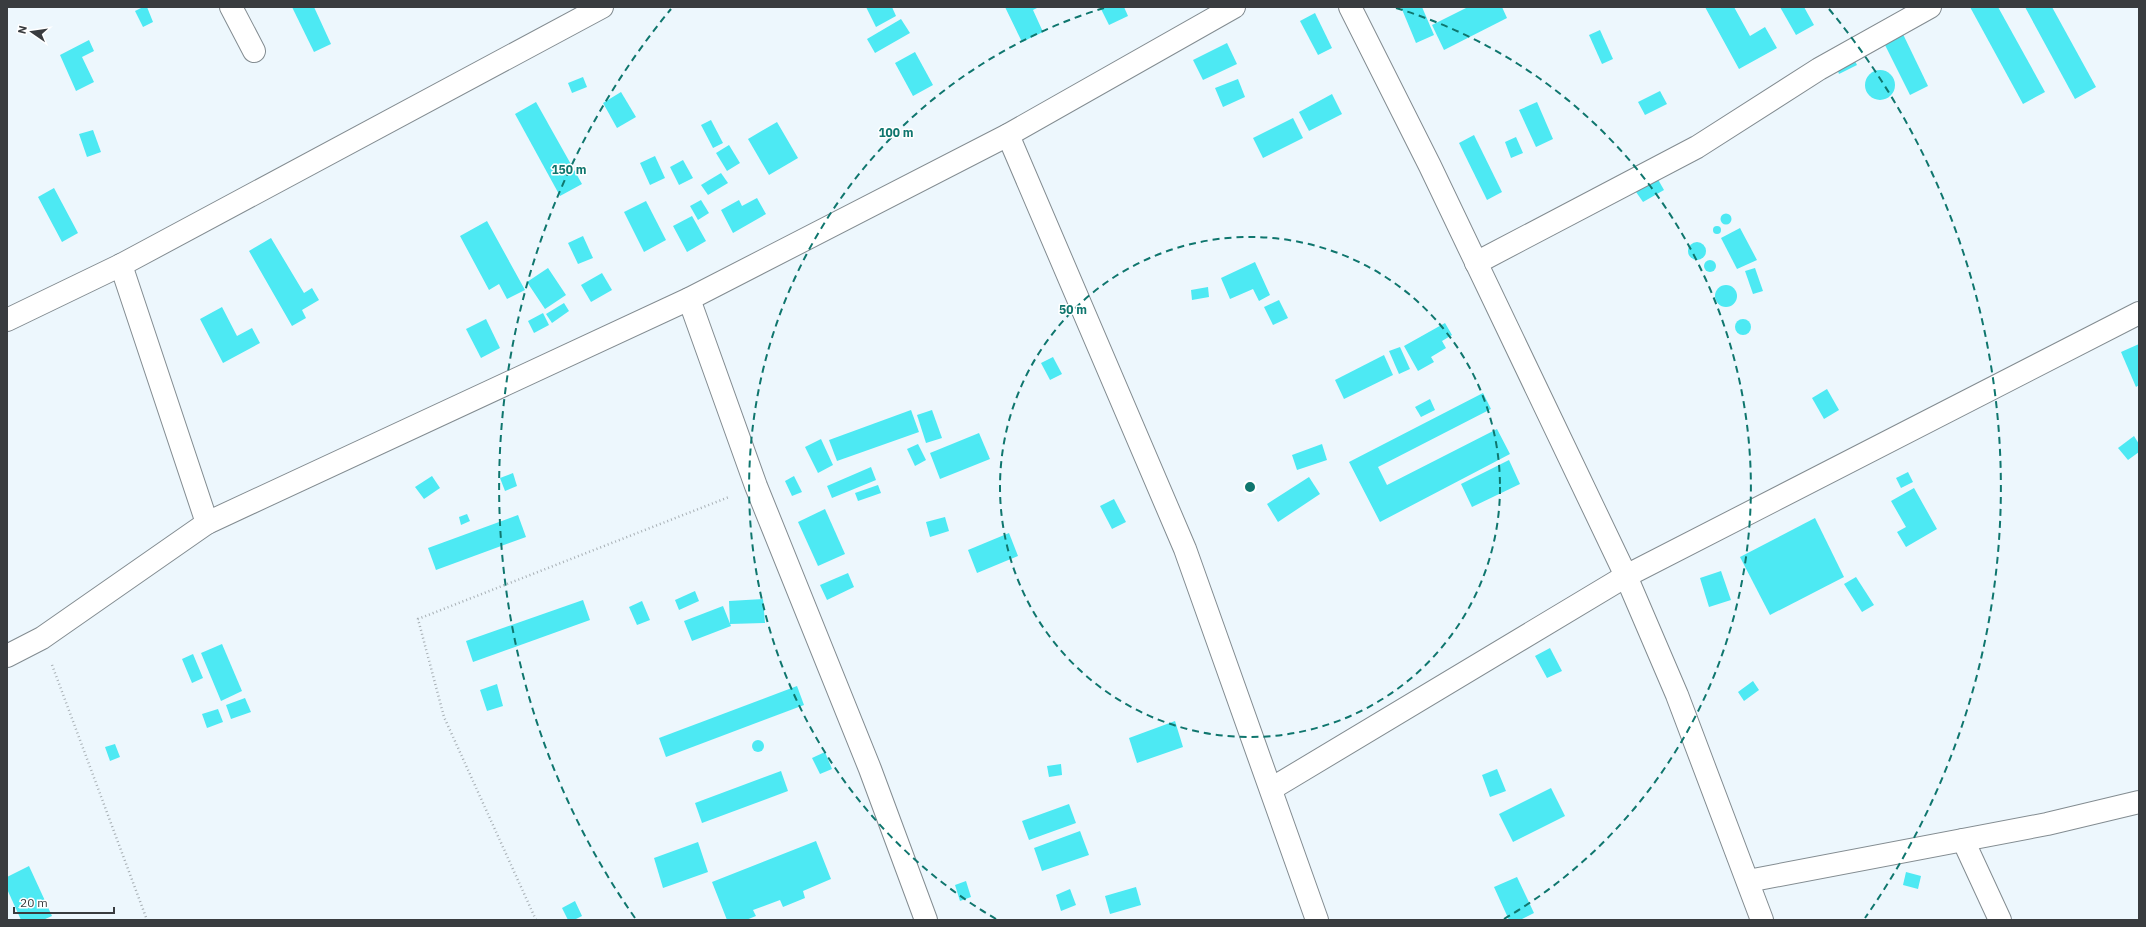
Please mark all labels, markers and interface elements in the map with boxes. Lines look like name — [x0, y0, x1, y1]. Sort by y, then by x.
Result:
north arrow — [12, 12, 52, 52]
text: N — [15, 24, 30, 35]
text: 100 m — [878, 125, 914, 140]
text: 150 m — [551, 162, 587, 177]
text: 50 m — [1059, 302, 1087, 317]
centre of rings — [1243, 480, 1257, 494]
scale bar — [14, 889, 114, 915]
text: 20 m — [20, 895, 48, 910]

